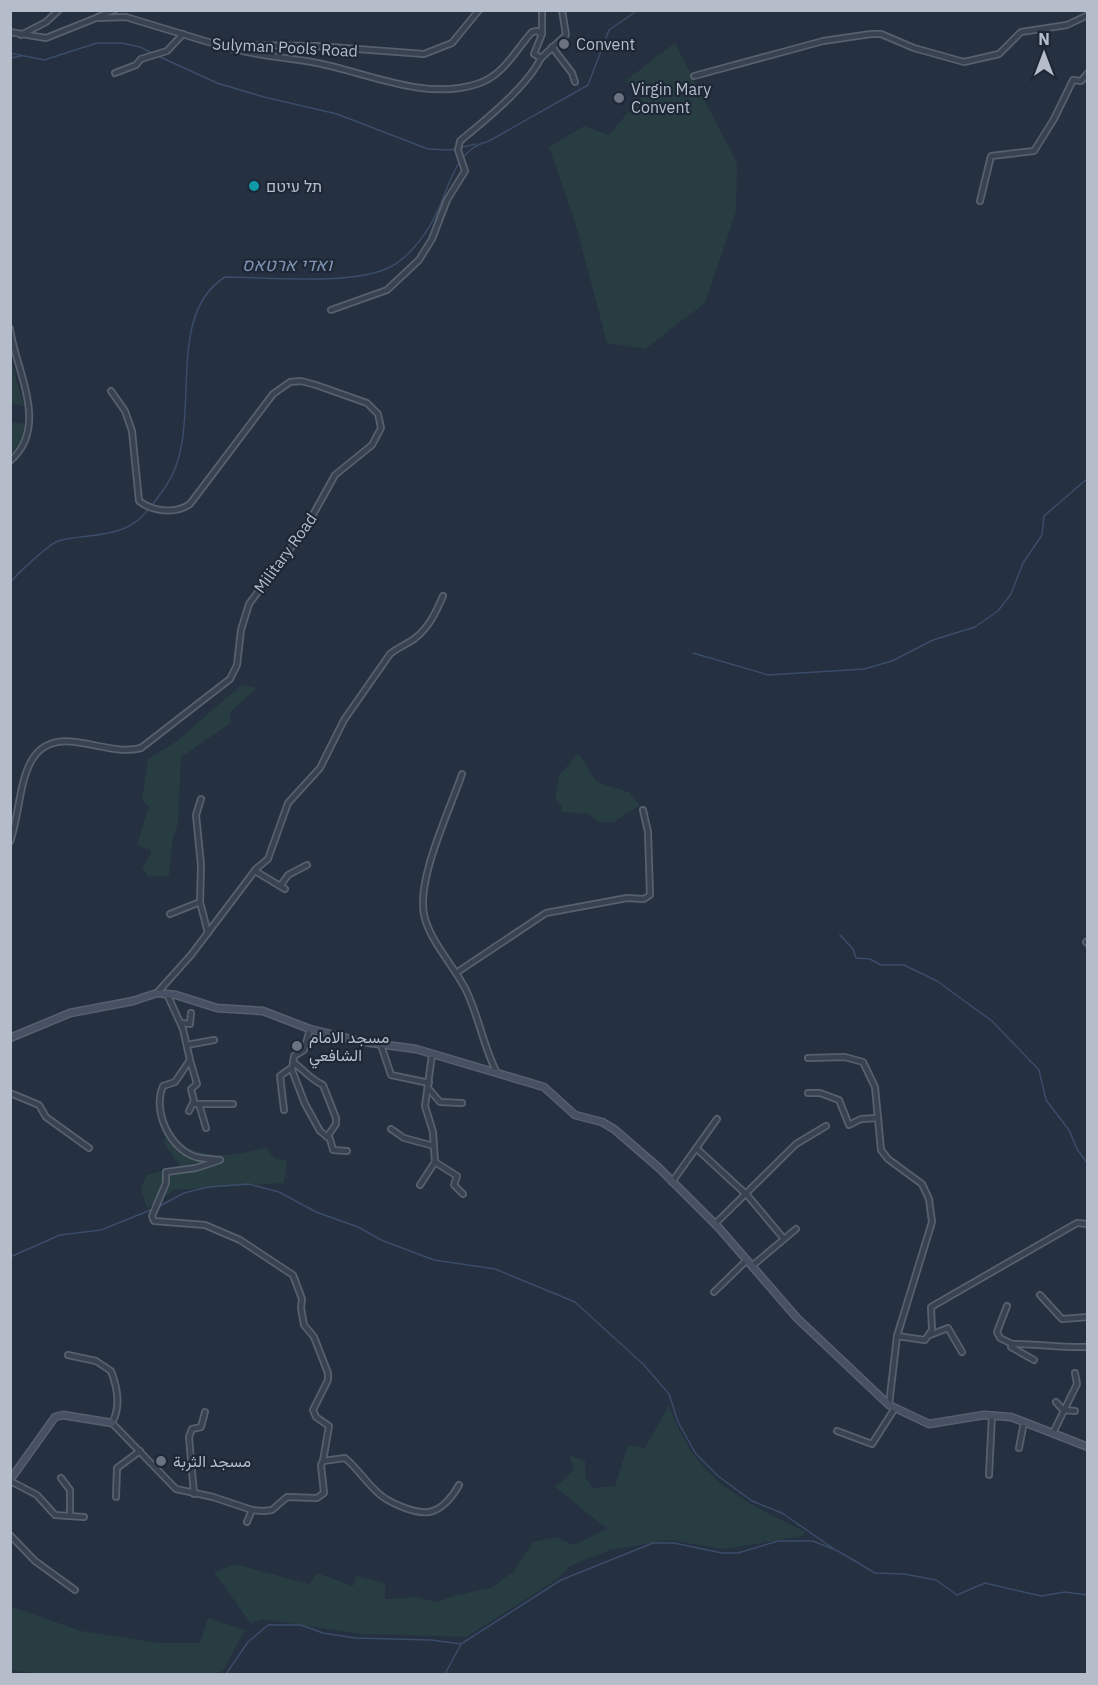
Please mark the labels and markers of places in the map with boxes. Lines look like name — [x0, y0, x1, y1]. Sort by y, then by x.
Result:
place label: Convent — [576, 34, 635, 54]
marker: Convent — [557, 37, 571, 51]
place label: Virgin Mary Convent — [631, 79, 711, 117]
marker: Virgin Mary Convent — [612, 91, 626, 105]
place label: תל עיטם — [266, 176, 322, 196]
marker: תל עיטם — [247, 179, 261, 193]
place label: مسجد الامام الشافعي — [309, 1027, 389, 1069]
marker: مسجد الامام الشافعي — [290, 1039, 304, 1053]
place label: مسجد الثربة — [173, 1451, 251, 1472]
marker: مسجد الثربة — [154, 1454, 168, 1468]

